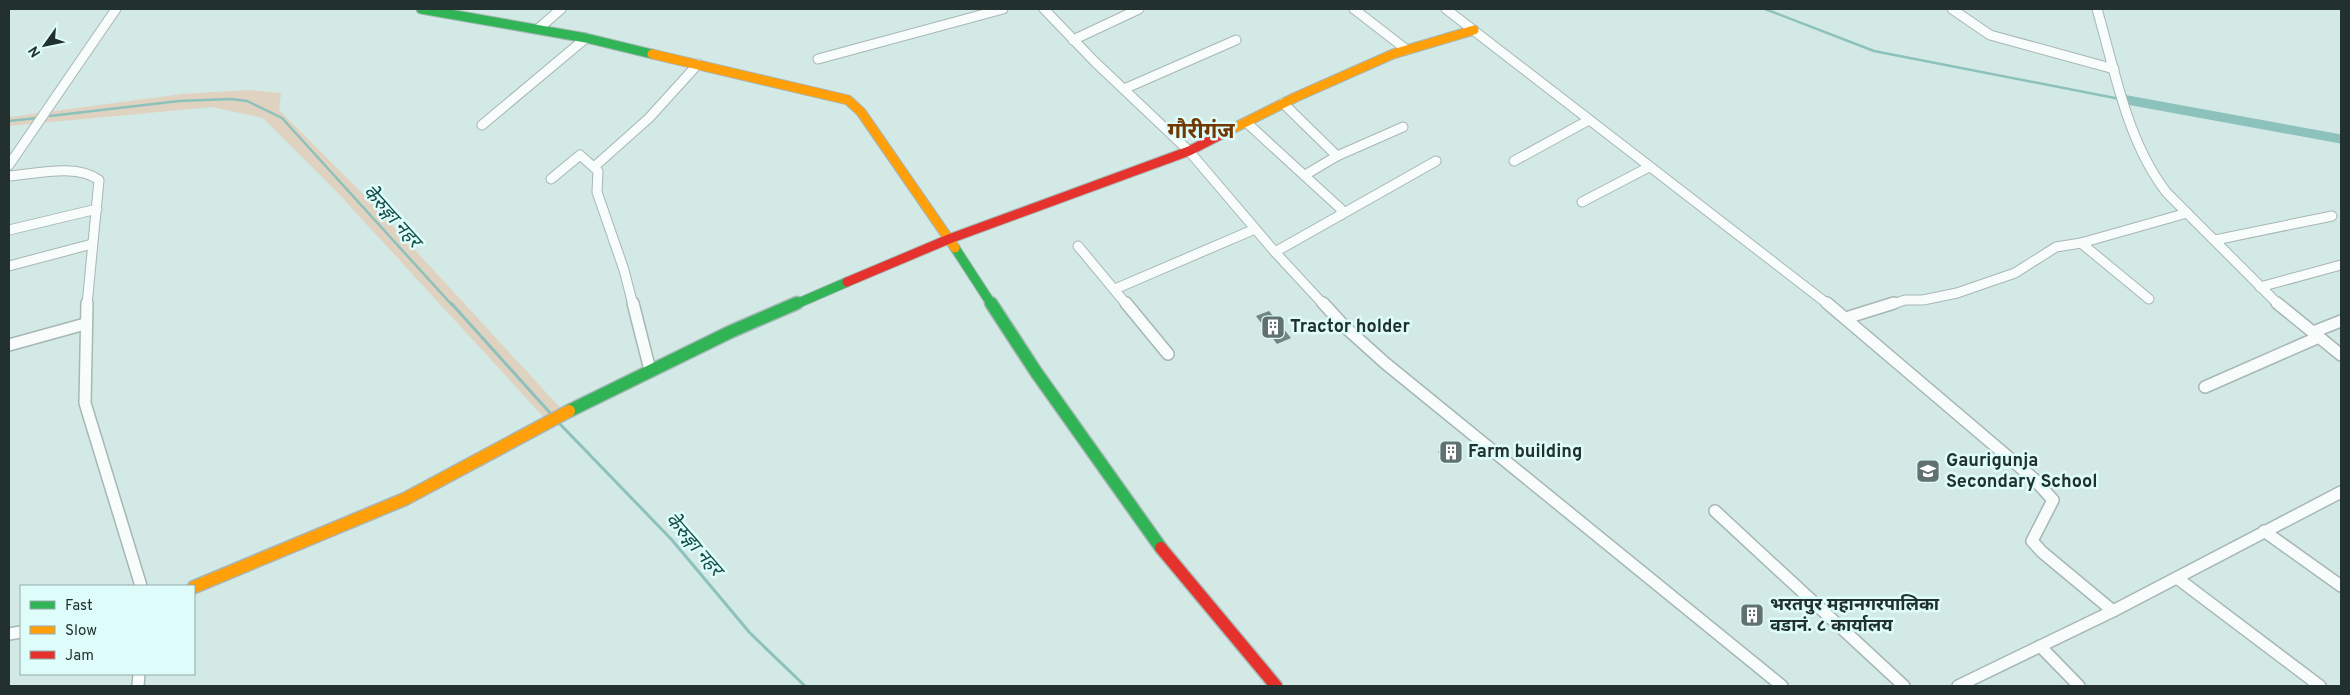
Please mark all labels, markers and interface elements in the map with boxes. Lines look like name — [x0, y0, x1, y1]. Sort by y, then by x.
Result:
north arrow — [20, 20, 70, 70]
text: N — [25, 42, 45, 60]
district label: गौरीगंज — [1167, 118, 1235, 146]
water label: केेरुङ्गा नहर — [357, 180, 429, 256]
building icon: Tractor holder — [1260, 314, 1286, 340]
place label: Tractor holder — [1290, 316, 1410, 339]
building icon: Farm building — [1438, 439, 1464, 465]
place label: Farm building — [1468, 441, 1582, 464]
place label: Gaurigunja Secondary School — [1946, 450, 2097, 494]
school or university icon: Gaurigunja Secondary School — [1915, 458, 1941, 484]
water label: केेरुङ्गा नहर — [659, 508, 730, 585]
legend — [20, 585, 195, 675]
place label: भरतपुर महानगरपालिका वडानं. ८ कार्यालय — [1770, 594, 1940, 638]
text: Fast — [65, 597, 93, 616]
building icon: भरतपुर महानगरपालिका वडानं. ८ कार्यालय — [1739, 602, 1765, 628]
text: Slow — [65, 622, 97, 641]
text: Jam — [65, 647, 94, 666]

